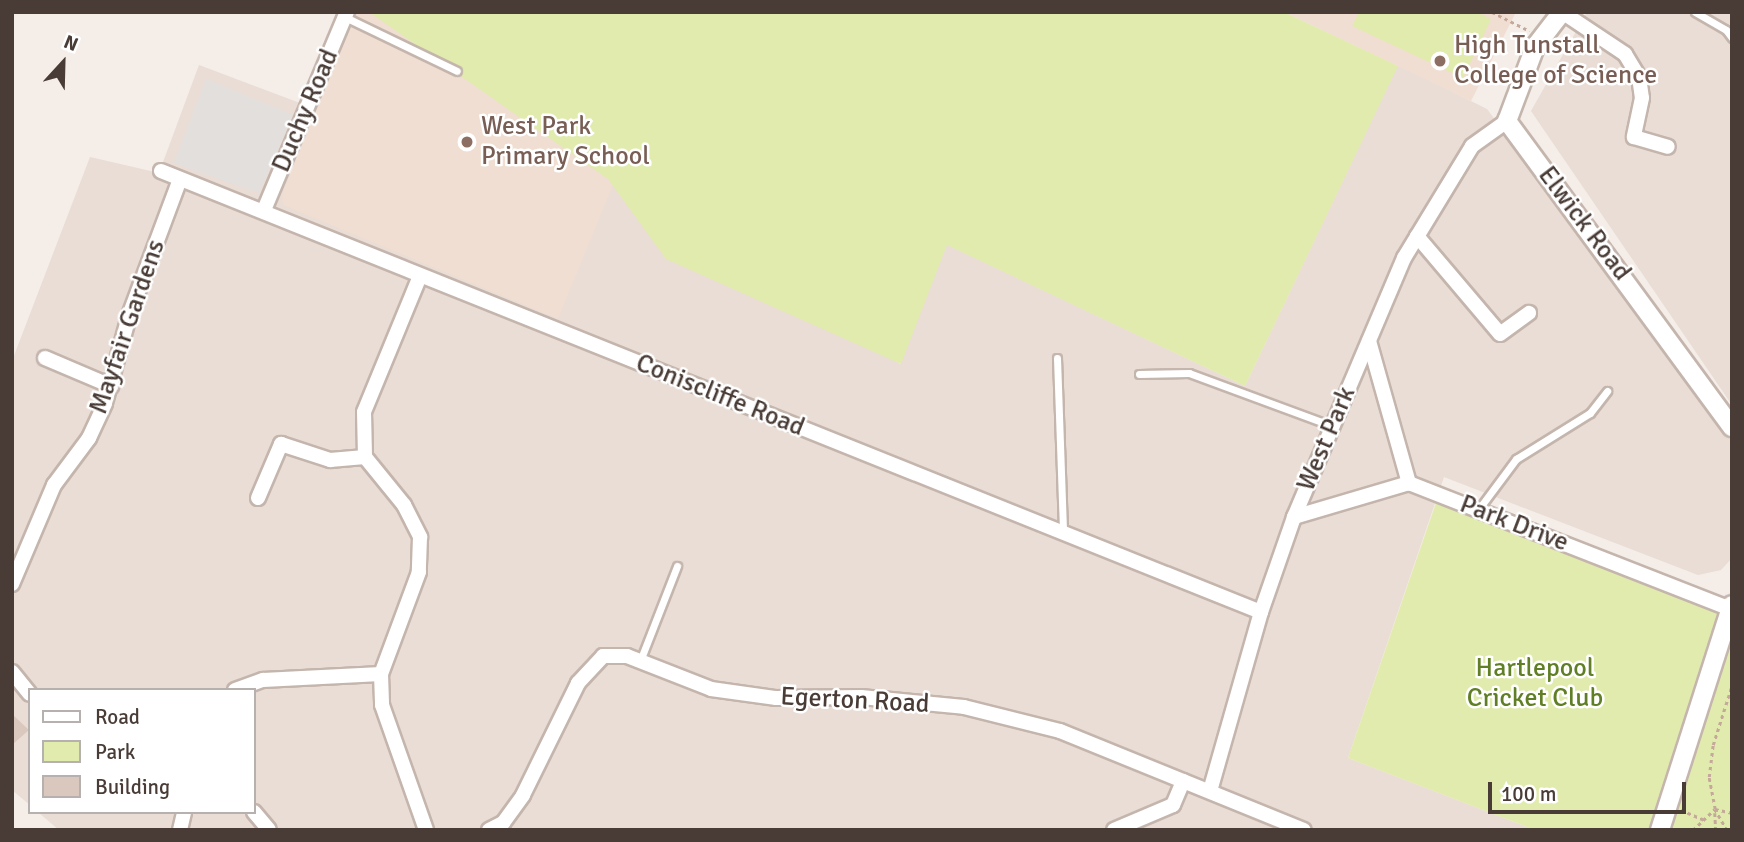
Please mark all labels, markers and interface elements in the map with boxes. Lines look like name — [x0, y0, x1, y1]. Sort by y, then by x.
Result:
north arrow — [28, 28, 98, 98]
text: N — [60, 30, 81, 57]
place label: High Tunstall College of Science — [1454, 30, 1657, 92]
street label: Duchy Road — [266, 45, 346, 177]
marker: High Tunstall College of Science — [1432, 53, 1448, 69]
place label: West Park Primary School — [481, 111, 650, 172]
marker: West Park Primary School — [459, 134, 475, 150]
street label: Elwick Road — [1531, 161, 1637, 287]
street label: Mayfair Gardens — [84, 236, 172, 418]
street label: Coniscliffe Road — [631, 348, 809, 444]
street label: West Park — [1291, 382, 1363, 496]
street label: Park Drive — [1455, 489, 1573, 559]
park label: Hartlepool Cricket Club — [1467, 653, 1603, 714]
street label: Egerton Road — [780, 682, 930, 720]
legend — [28, 688, 256, 814]
text: Road — [95, 704, 140, 730]
text: Park — [95, 739, 135, 765]
scale bar — [1492, 768, 1690, 812]
text: Building — [95, 774, 170, 800]
text: 100 m — [1501, 781, 1556, 807]

